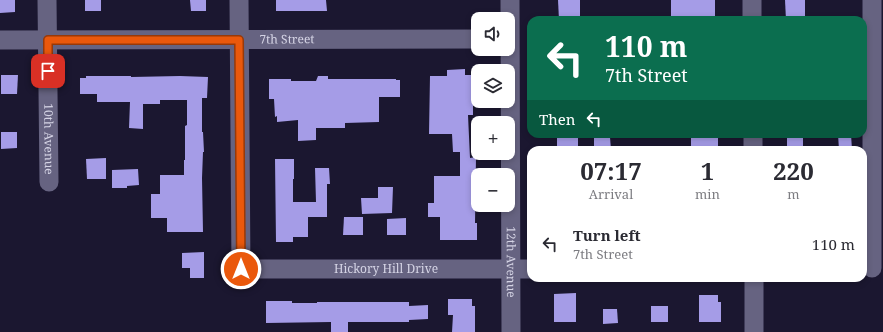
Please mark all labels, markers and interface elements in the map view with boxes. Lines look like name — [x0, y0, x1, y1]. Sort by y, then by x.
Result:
map controls — [471, 12, 515, 212]
button: sound — [471, 12, 515, 56]
text: 110 m — [605, 27, 687, 65]
street label: 7th Street — [259, 30, 315, 47]
icon: left — [539, 32, 591, 84]
pin — [31, 54, 65, 88]
icon: arrive — [37, 60, 59, 82]
text: 7th Street — [605, 63, 688, 87]
button: layers — [471, 64, 515, 108]
street label: 10th Avenue — [40, 103, 58, 175]
icon: left — [583, 108, 605, 130]
text: Then — [539, 109, 575, 129]
button: + — [471, 116, 515, 160]
text: 07:17 — [580, 154, 642, 187]
text: 1 — [701, 154, 714, 187]
text: 220 — [773, 154, 814, 187]
button: − — [471, 168, 515, 212]
text: Arrival — [589, 185, 633, 203]
text: min — [695, 185, 720, 203]
text: m — [787, 185, 800, 203]
text: Turn left — [573, 225, 641, 245]
street label: 12th Avenue — [503, 226, 520, 298]
icon: left — [539, 233, 561, 255]
text: 110 m — [812, 234, 855, 254]
text: 7th Street — [573, 245, 633, 263]
position arrow — [220, 248, 262, 290]
street label: Hickory Hill Drive — [334, 260, 438, 277]

